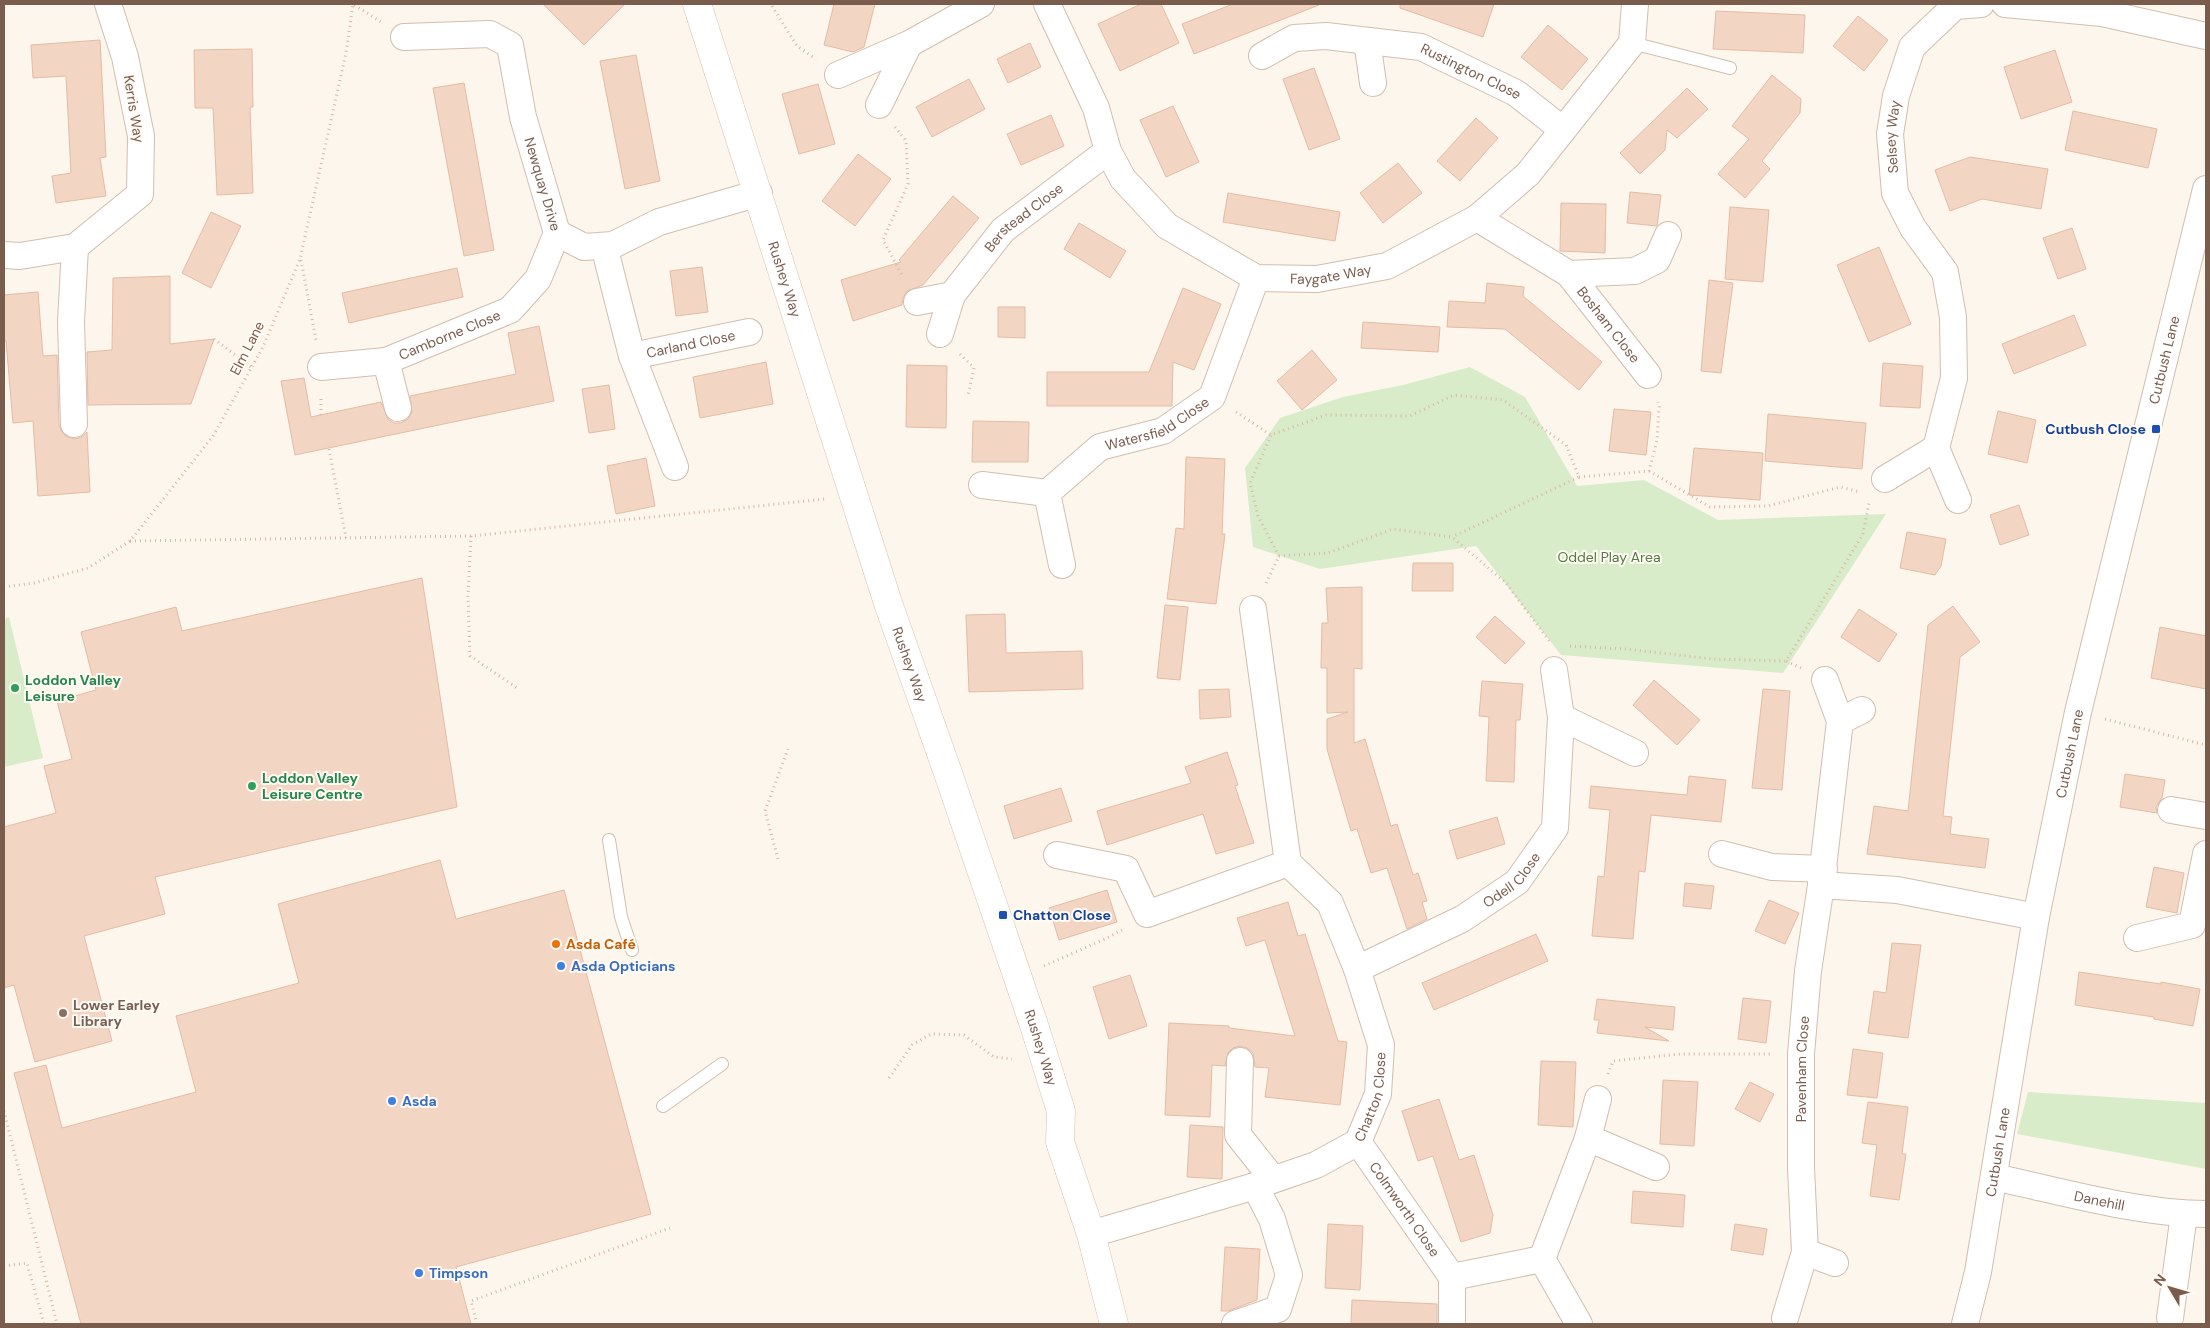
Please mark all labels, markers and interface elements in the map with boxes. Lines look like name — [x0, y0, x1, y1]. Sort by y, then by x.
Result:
street label: Rustington Close — [1418, 39, 1525, 103]
street label: Kerris Way — [120, 74, 148, 144]
street label: Selsey Way — [1881, 99, 1904, 174]
street label: Newquay Drive — [520, 135, 565, 233]
street label: Berstead Close — [980, 179, 1067, 256]
street label: Rushey Way — [764, 239, 805, 320]
street label: Faygate Way — [1290, 260, 1373, 288]
street label: Bosham Close — [1573, 283, 1644, 367]
street label: Camborne Close — [396, 306, 503, 364]
street label: Cutbush Lane — [2145, 314, 2184, 406]
street label: Elm Lane — [226, 318, 268, 378]
street label: Carland Close — [645, 326, 737, 362]
street label: Watersfield Close — [1103, 393, 1213, 454]
place label: Cutbush Close — [2045, 420, 2146, 438]
marker: Cutbush Close — [2150, 423, 2162, 435]
park label: Oddel Play Area — [1557, 548, 1661, 566]
street label: Rushey Way — [888, 624, 931, 705]
place label: Loddon Valley Leisure — [25, 671, 122, 705]
marker: Loddon Valley Leisure — [9, 682, 21, 694]
street label: Cutbush Lane — [2052, 708, 2087, 800]
place label: Loddon Valley Leisure Centre — [262, 769, 363, 803]
marker: Loddon Valley Leisure Centre — [246, 780, 258, 792]
street label: Odell Close — [1479, 849, 1544, 912]
place label: Chatton Close — [1013, 906, 1111, 924]
marker: Chatton Close — [997, 909, 1009, 921]
place label: Asda Café — [566, 935, 636, 953]
marker: Asda Café — [550, 938, 562, 950]
place label: Asda Opticians — [571, 957, 675, 975]
marker: Asda Opticians — [555, 960, 567, 972]
place label: Lower Earley Library — [73, 996, 160, 1030]
marker: Lower Earley Library — [57, 1007, 69, 1019]
street label: Rushey Way — [1020, 1007, 1062, 1088]
street label: Pavenham Close — [1792, 1015, 1813, 1122]
street label: Chatton Close — [1350, 1051, 1390, 1144]
place label: Asda — [402, 1092, 437, 1110]
marker: Asda — [386, 1095, 398, 1107]
street label: Cutbush Lane — [1981, 1106, 2014, 1198]
street label: Colmworth Close — [1366, 1158, 1444, 1260]
street label: Danehill — [2072, 1187, 2126, 1214]
north arrow — [2145, 1263, 2195, 1313]
place label: Timpson — [429, 1264, 488, 1282]
marker: Timpson — [413, 1267, 425, 1279]
text: N — [2150, 1270, 2170, 1290]

